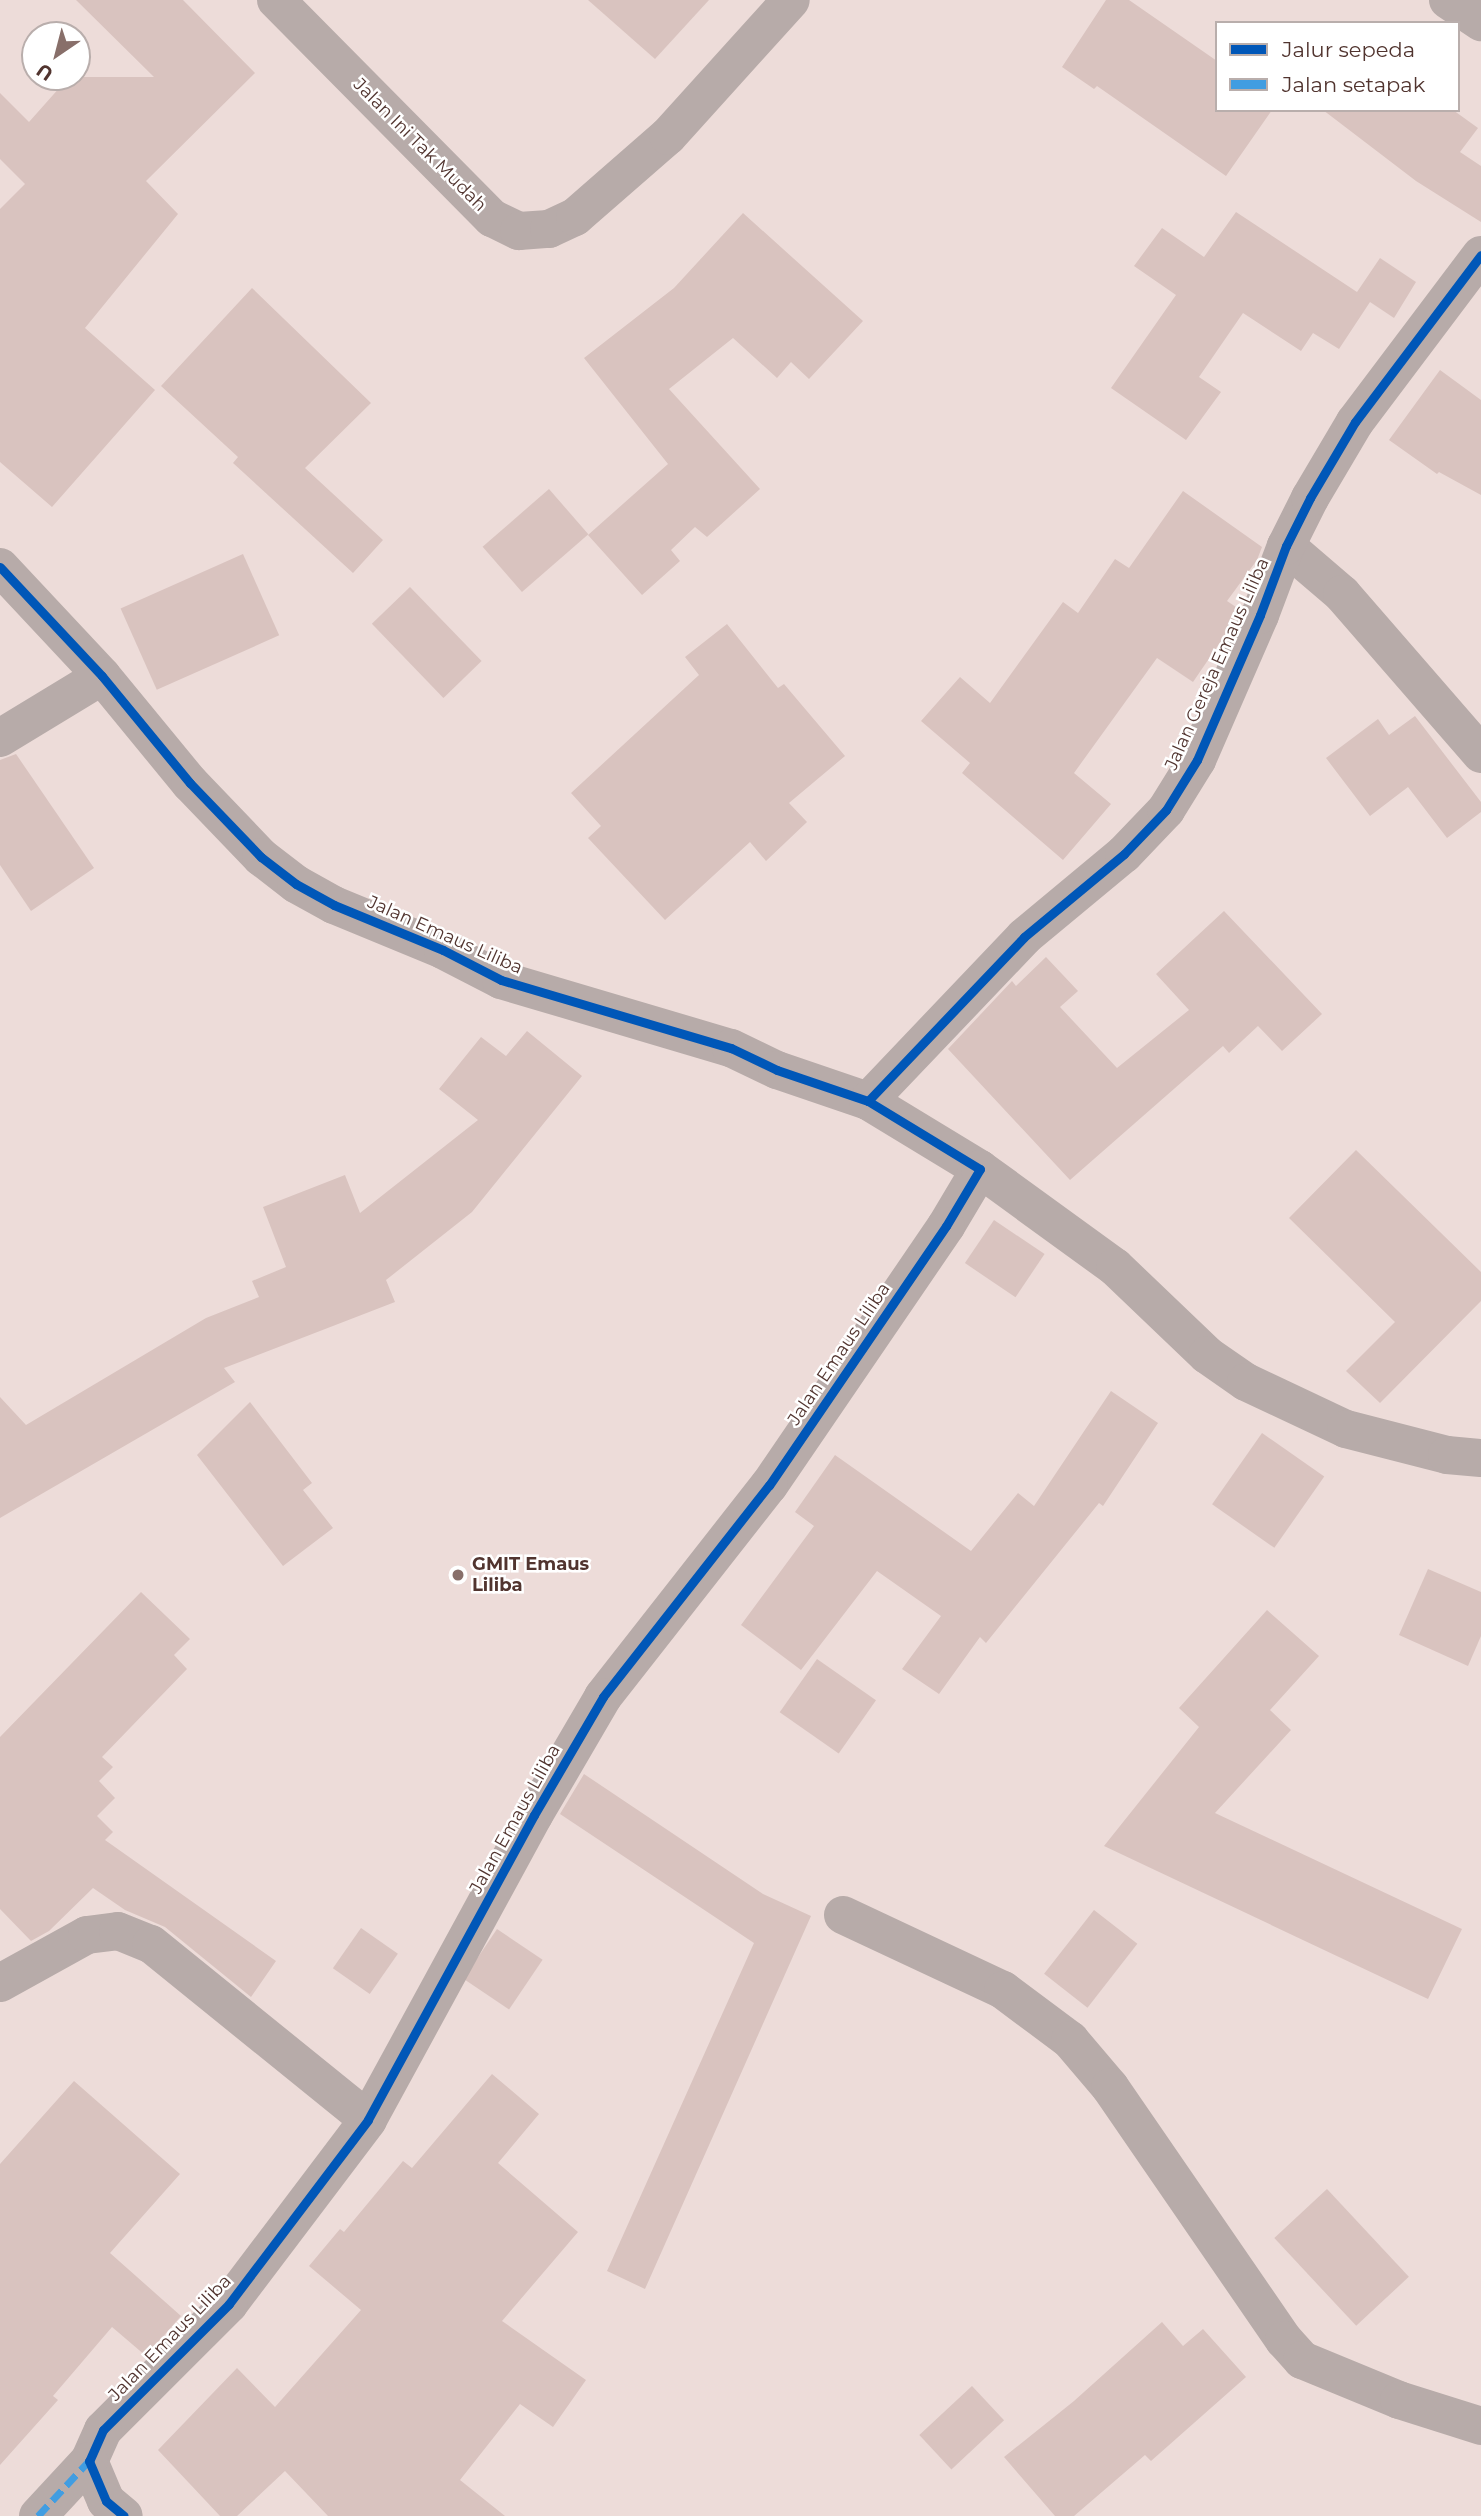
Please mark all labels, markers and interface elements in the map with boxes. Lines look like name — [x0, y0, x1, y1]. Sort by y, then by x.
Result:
north arrow — [21, 21, 91, 91]
legend — [1215, 21, 1460, 112]
text: Jalur sepeda — [1282, 37, 1415, 62]
text: U — [32, 58, 58, 86]
text: Jalan setapak — [1282, 72, 1425, 97]
street label: Jalan Ini Tak Mudah — [349, 74, 491, 216]
street label: Jalan Gereja Emaus Liliba — [1160, 555, 1274, 773]
street label: Jalan Emaus Liliba — [364, 891, 526, 979]
street label: Jalan Emaus Liliba — [783, 1279, 895, 1429]
place label: GMIT Emaus Liliba — [472, 1554, 589, 1596]
marker: GMIT Emaus Liliba — [450, 1567, 466, 1583]
street label: Jalan Emaus Liliba — [465, 1741, 565, 1897]
street label: Jalan Emaus Liliba — [104, 2270, 236, 2406]

